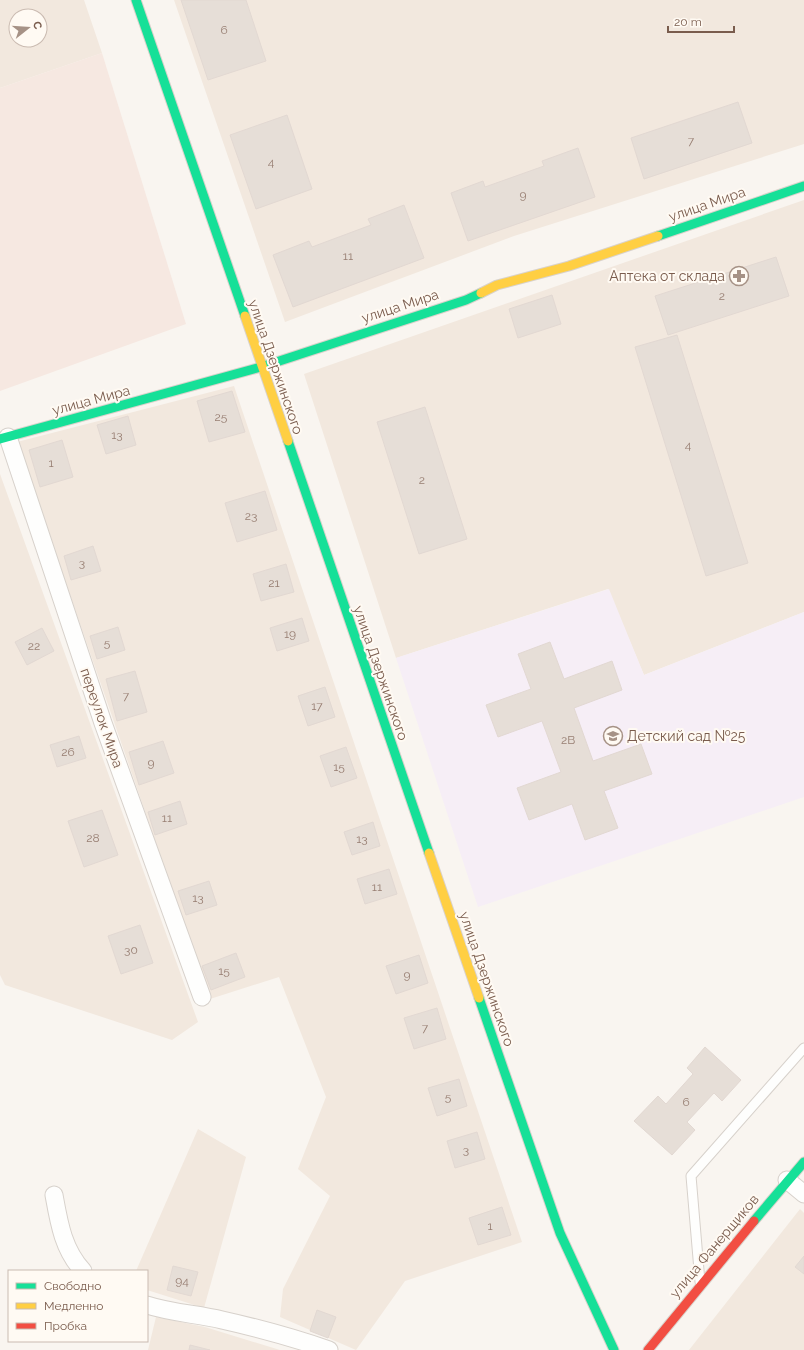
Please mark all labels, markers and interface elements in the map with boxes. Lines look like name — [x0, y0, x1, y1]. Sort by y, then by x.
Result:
north arrow — [8, 8, 48, 48]
scale bar — [668, 8, 734, 34]
text: 20 m — [674, 15, 702, 29]
text: С — [30, 20, 45, 31]
house number: 6 — [220, 23, 228, 37]
house number: 7 — [688, 134, 695, 148]
house number: 4 — [268, 155, 275, 169]
street label: улица Мира — [667, 183, 747, 225]
house number: 9 — [519, 188, 527, 202]
house number: 11 — [343, 249, 353, 263]
pharmacy icon: Аптека от склада — [728, 265, 750, 287]
place label: Аптека от склада — [609, 268, 725, 284]
street label: улица Мира — [359, 286, 441, 326]
house number: 2 — [719, 289, 725, 303]
street label: улица Дзержинского — [245, 298, 307, 436]
street label: улица Мира — [50, 382, 132, 418]
house number: 25 — [215, 410, 228, 424]
house number: 13 — [111, 428, 123, 442]
house number: 4 — [685, 438, 692, 452]
house number: 1 — [48, 456, 54, 470]
house number: 2 — [419, 473, 425, 487]
house number: 23 — [245, 509, 257, 523]
house number: 3 — [79, 556, 85, 570]
house number: 21 — [268, 576, 280, 590]
street label: улица Дзержинского — [350, 604, 412, 742]
house number: 19 — [284, 627, 296, 641]
house number: 5 — [104, 636, 111, 650]
house number: 22 — [28, 639, 40, 653]
street label: переулок Мира — [77, 666, 127, 770]
house number: 7 — [123, 689, 130, 703]
house number: 17 — [311, 699, 323, 713]
school or university icon: Детский сад №25 — [602, 725, 624, 747]
place label: Детский сад №25 — [627, 728, 746, 744]
house number: 2В — [561, 733, 575, 747]
house number: 26 — [61, 745, 75, 759]
house number: 9 — [147, 756, 155, 770]
house number: 15 — [333, 760, 345, 774]
house number: 11 — [162, 811, 172, 825]
house number: 28 — [86, 831, 100, 845]
house number: 13 — [356, 832, 368, 846]
house number: 11 — [372, 880, 382, 894]
house number: 13 — [192, 891, 204, 905]
street label: улица Дзержинского — [456, 910, 518, 1048]
house number: 30 — [124, 943, 138, 957]
house number: 15 — [218, 964, 230, 978]
house number: 9 — [403, 968, 411, 982]
house number: 7 — [422, 1021, 429, 1035]
house number: 5 — [445, 1090, 452, 1104]
house number: 6 — [682, 1095, 690, 1109]
house number: 3 — [463, 1143, 469, 1157]
street label: улица Фанерщиков — [666, 1191, 762, 1301]
house number: 1 — [487, 1219, 493, 1233]
legend — [8, 1270, 148, 1342]
house number: 94 — [175, 1274, 189, 1288]
text: Свободно — [44, 1279, 101, 1293]
text: Медленно — [44, 1299, 103, 1313]
text: Пробка — [44, 1319, 87, 1333]

